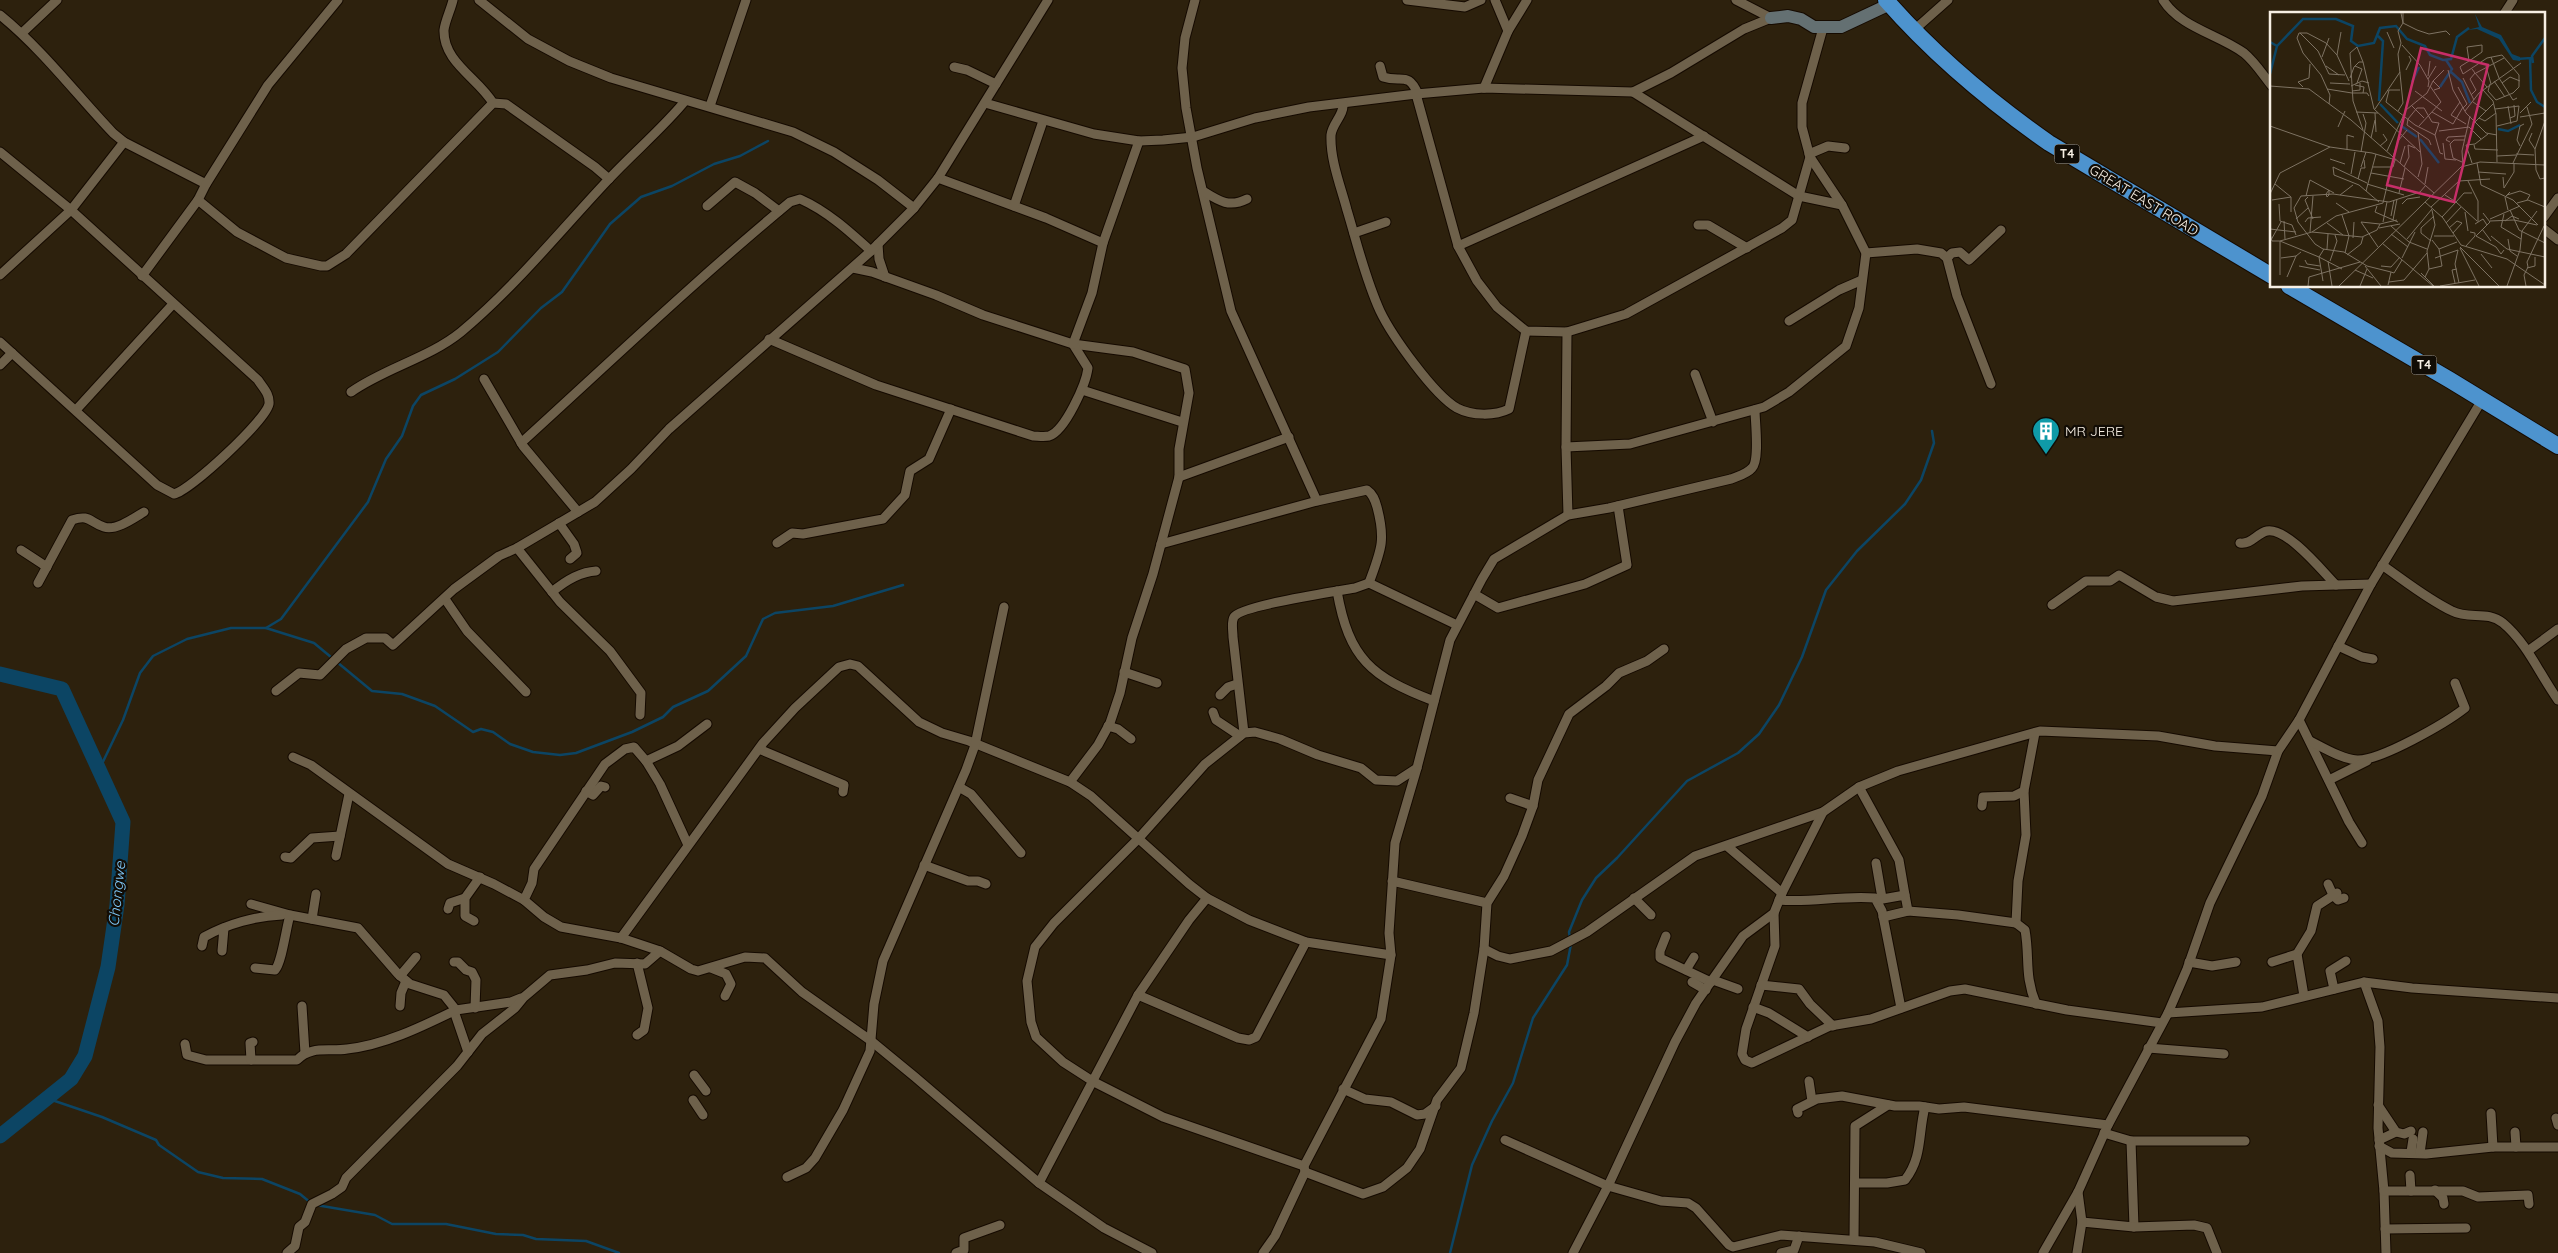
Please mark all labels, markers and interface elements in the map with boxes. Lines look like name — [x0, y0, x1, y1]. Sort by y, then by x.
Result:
inset map — [2270, 12, 2546, 288]
road number: T4 — [2054, 144, 2080, 164]
street label: GREAT EAST ROAD — [2086, 160, 2202, 240]
road number: T4 — [2412, 356, 2436, 374]
building icon: MR JERE — [2031, 416, 2061, 455]
place label: MR JERE — [2065, 422, 2123, 440]
water label: Chongwe — [104, 860, 129, 927]

